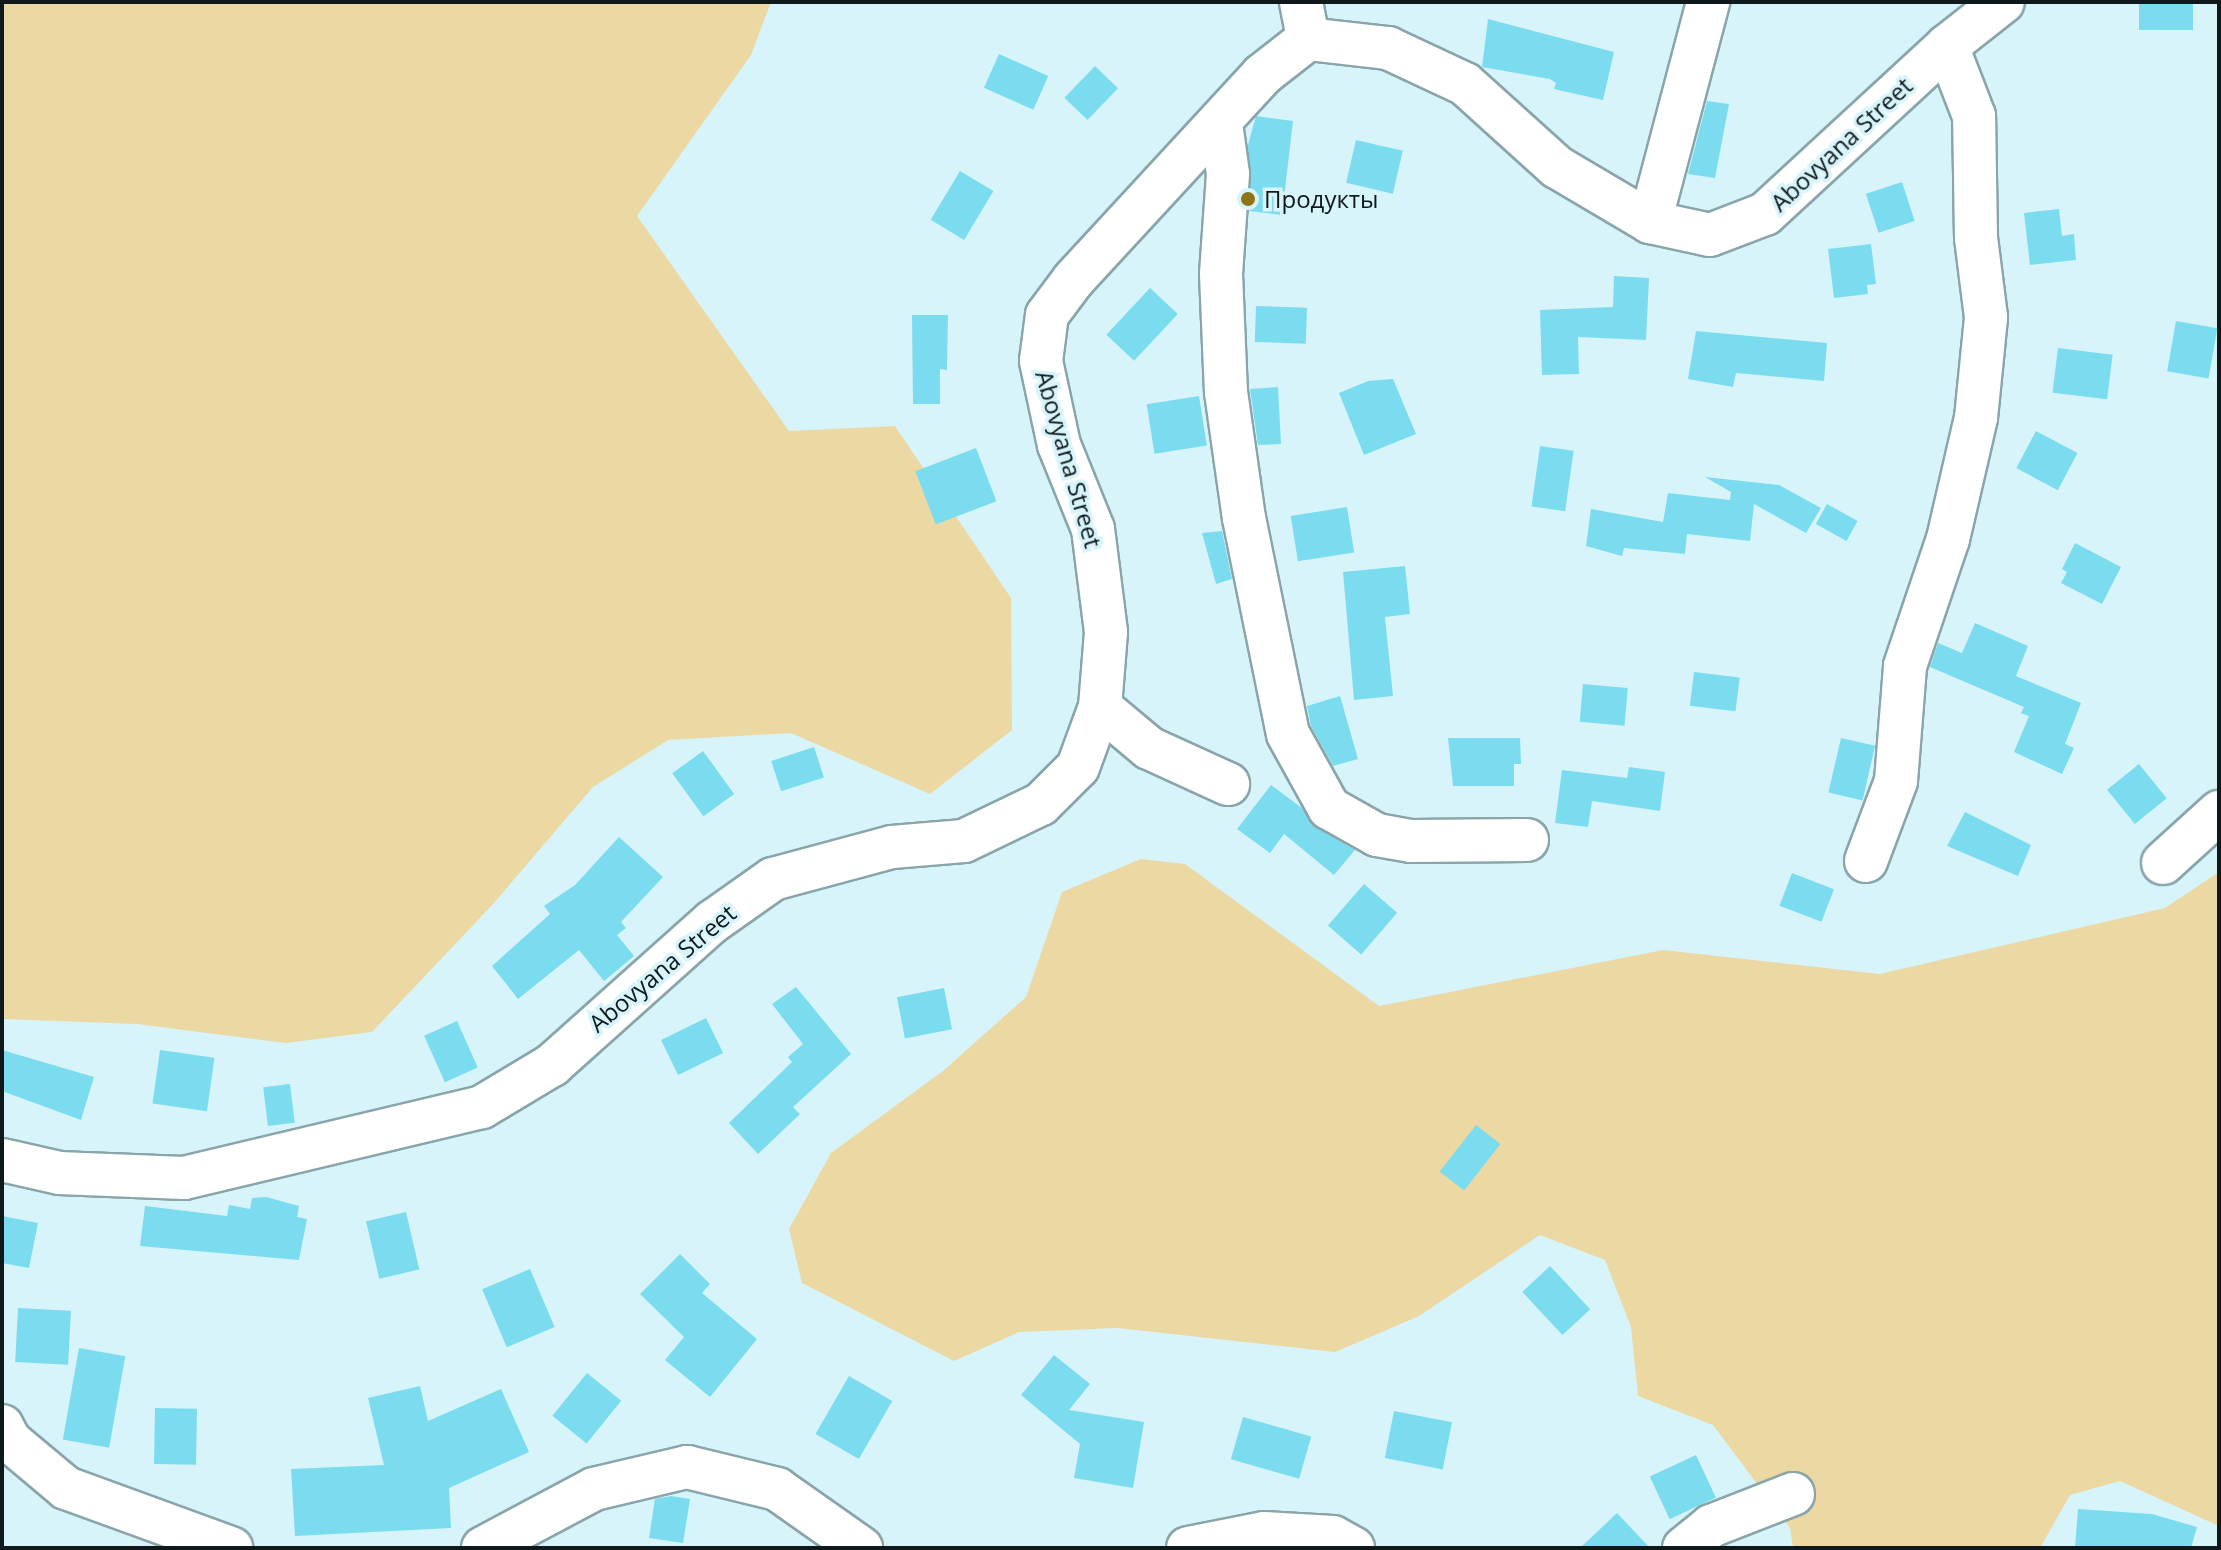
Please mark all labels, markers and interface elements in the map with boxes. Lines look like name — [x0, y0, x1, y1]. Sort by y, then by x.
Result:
street label: Abovyana Street — [1764, 71, 1918, 217]
place label: Продукты — [1264, 185, 1379, 213]
marker: Продукты — [1239, 190, 1257, 208]
street label: Abovyana Street — [1030, 367, 1108, 551]
street label: Abovyana Street — [583, 898, 741, 1038]

